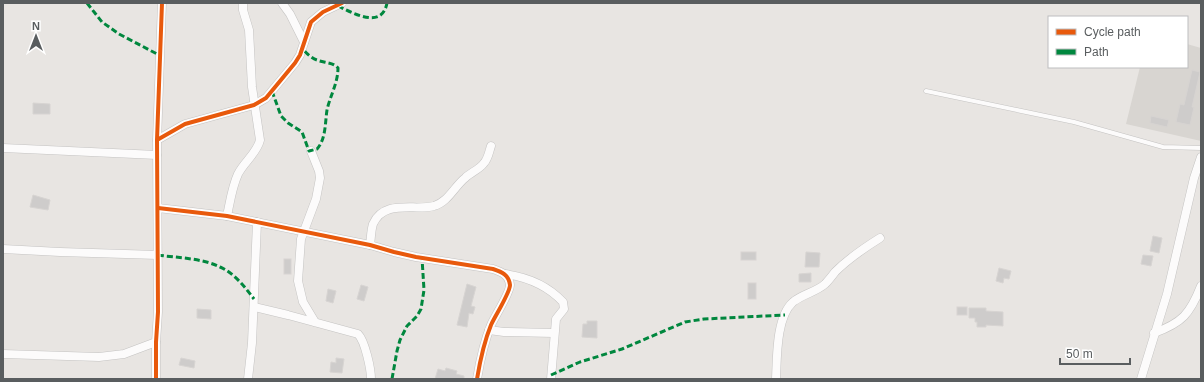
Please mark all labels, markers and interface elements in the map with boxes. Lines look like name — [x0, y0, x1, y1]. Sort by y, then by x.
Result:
north arrow — [16, 16, 56, 56]
legend — [1048, 16, 1188, 68]
text: N — [32, 20, 40, 32]
text: Cycle path — [1084, 25, 1141, 39]
text: Path — [1084, 45, 1109, 59]
scale bar — [1060, 340, 1130, 366]
text: 50 m — [1066, 347, 1093, 361]

